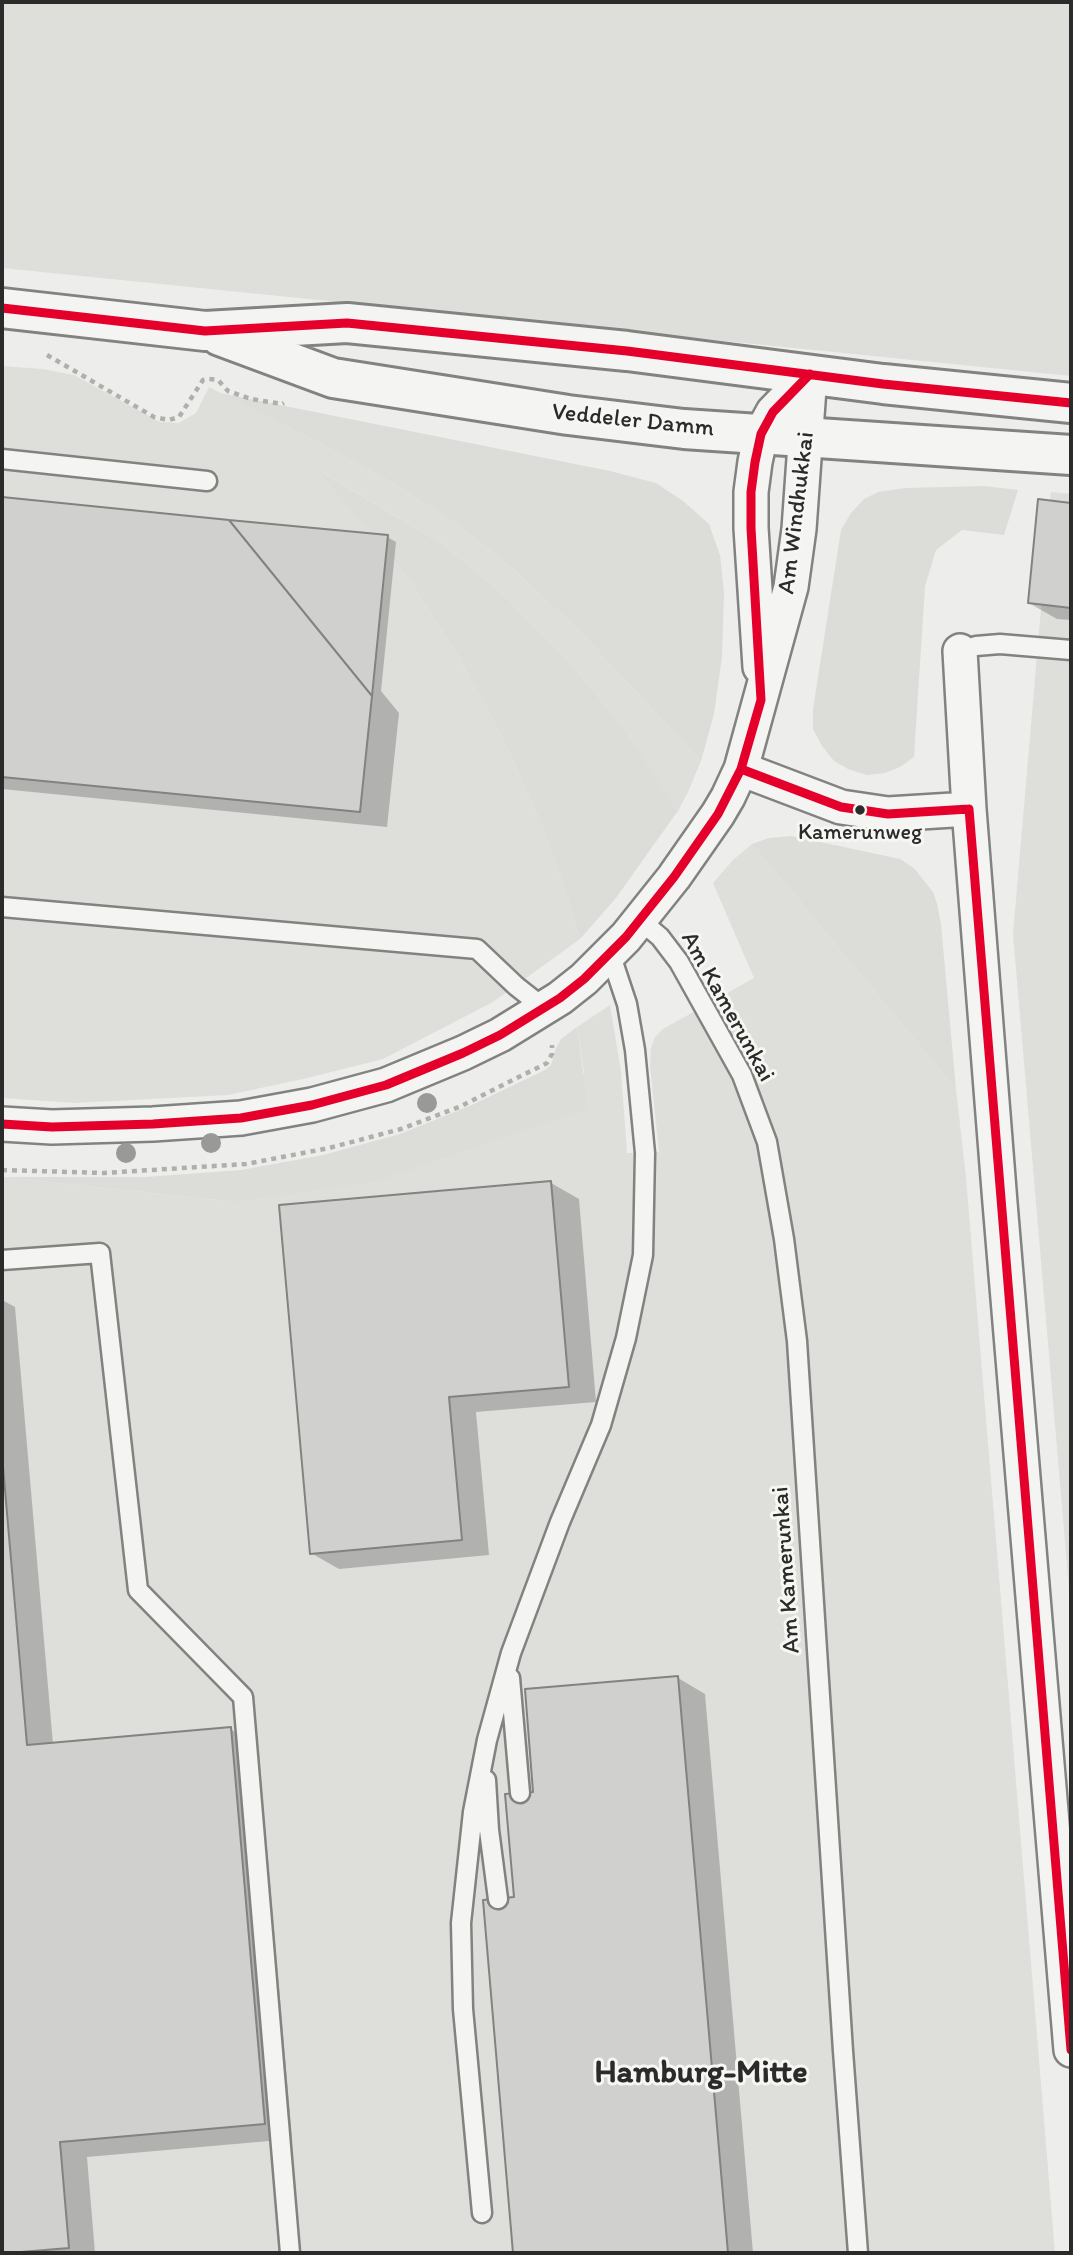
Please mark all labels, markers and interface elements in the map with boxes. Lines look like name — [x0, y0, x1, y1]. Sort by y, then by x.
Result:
street label: Veddeler Damm — [550, 398, 716, 444]
street label: Am Windhukkai — [773, 430, 821, 596]
marker: Kamerunweg — [853, 803, 867, 817]
place label: Kamerunweg — [798, 820, 922, 846]
street label: Am Kamerunkai — [674, 927, 780, 1087]
street label: Am Kamerunkai — [767, 1485, 807, 1655]
district label: Hamburg-Mitte — [594, 2055, 808, 2093]

